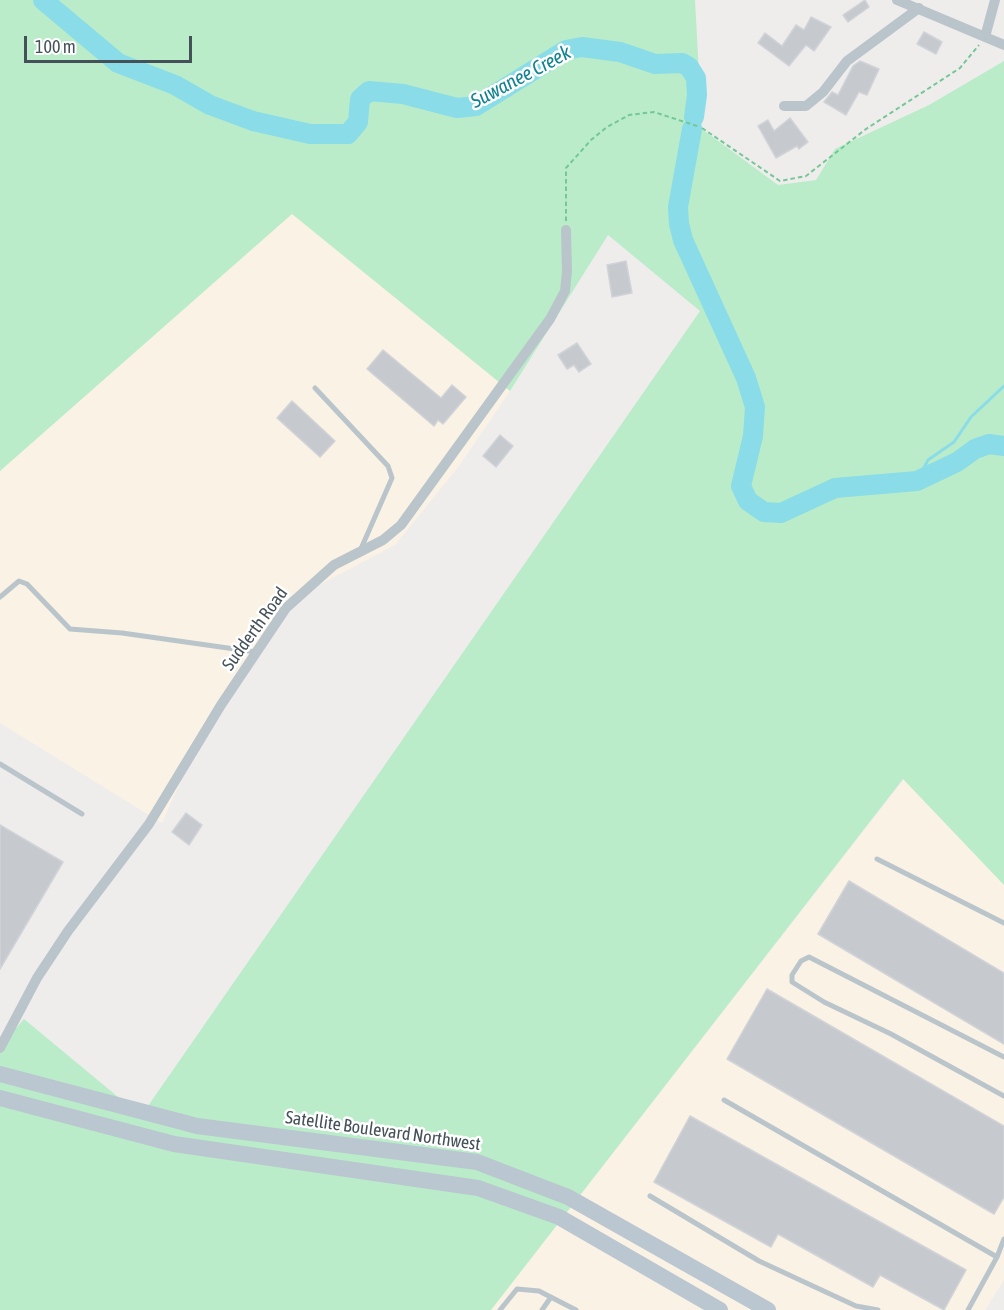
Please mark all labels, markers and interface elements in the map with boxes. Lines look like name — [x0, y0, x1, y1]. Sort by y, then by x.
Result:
scale bar — [27, 24, 195, 62]
text: 100 m — [35, 36, 76, 57]
water label: Suwanee Creek — [467, 41, 575, 113]
street label: Sudderth Road — [218, 583, 292, 675]
street label: Satellite Boulevard Northwest — [284, 1107, 482, 1155]

